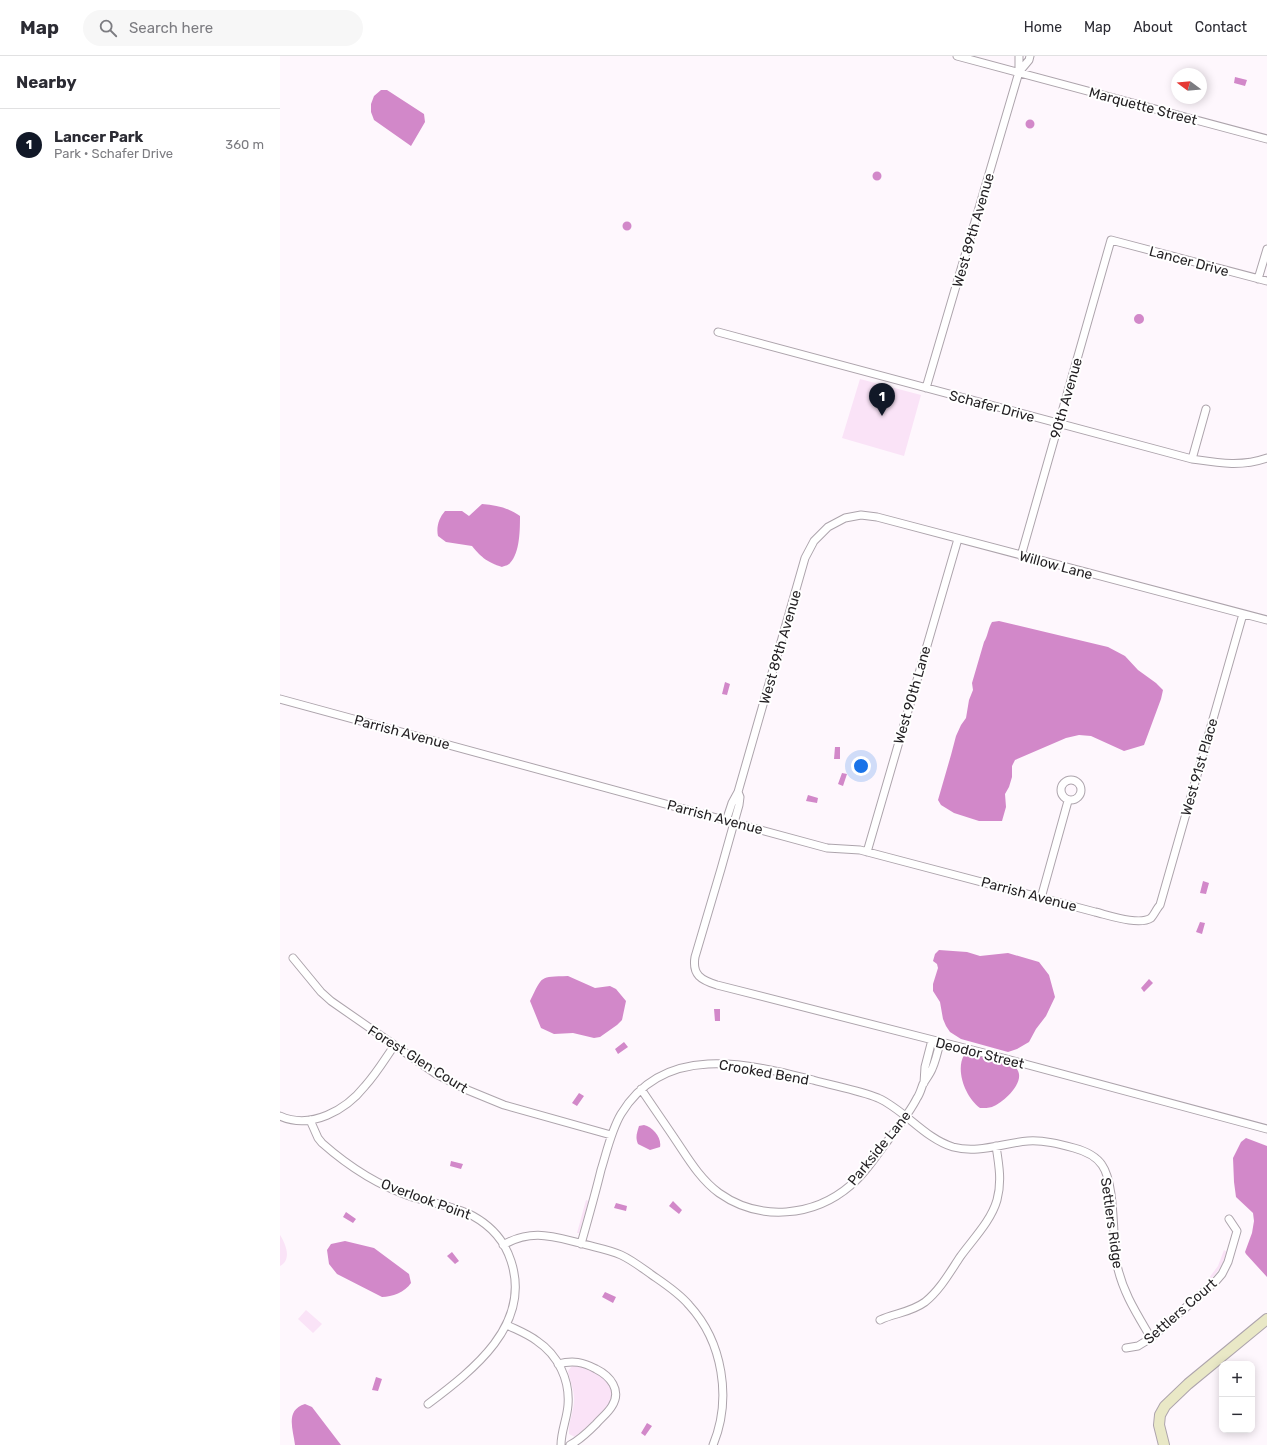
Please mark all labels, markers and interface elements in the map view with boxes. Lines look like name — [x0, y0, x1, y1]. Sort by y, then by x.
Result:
search box — [83, 10, 363, 46]
text: Map — [20, 16, 59, 39]
icon: search — [97, 17, 119, 39]
text: Search here — [129, 19, 213, 37]
text: Home — [1024, 19, 1062, 36]
text: Map — [1084, 19, 1111, 36]
text: About — [1133, 19, 1173, 36]
text: Contact — [1195, 19, 1247, 36]
north arrow — [1171, 68, 1207, 104]
text: Nearby — [16, 72, 77, 92]
street label: Marquette Street — [1087, 84, 1199, 129]
text: Lancer Park — [54, 128, 143, 146]
text: 1 — [26, 137, 32, 152]
text: 360 m — [225, 137, 264, 152]
text: Park · Schafer Drive — [54, 146, 173, 161]
street label: West 89th Avenue — [949, 171, 998, 289]
street label: Lancer Drive — [1147, 243, 1231, 280]
street label: 90th Avenue — [1047, 356, 1086, 441]
pin: 1 — [869, 383, 895, 416]
street label: Schafer Drive — [947, 387, 1037, 426]
street label: Willow Lane — [1017, 547, 1095, 584]
street label: West 89th Avenue — [756, 588, 805, 706]
street label: West 90th Lane — [890, 644, 935, 746]
street label: Parrish Avenue — [352, 712, 452, 753]
street label: West 91st Place — [1177, 716, 1222, 818]
your location — [851, 756, 871, 776]
street label: Parrish Avenue — [665, 797, 765, 838]
street label: Parrish Avenue — [979, 874, 1079, 915]
street label: Forest Glen Court — [365, 1022, 471, 1097]
street label: Deodor Street — [934, 1034, 1026, 1073]
street label: Crooked Bend — [718, 1056, 810, 1089]
street label: Parkside Lane — [844, 1107, 915, 1189]
street label: Overlook Point — [379, 1175, 474, 1224]
street label: Settlers Ridge — [1097, 1176, 1126, 1270]
street label: Settlers Court — [1140, 1275, 1221, 1348]
map controls — [1219, 1361, 1255, 1433]
button: + — [1219, 1361, 1255, 1397]
button: − — [1219, 1397, 1255, 1433]

